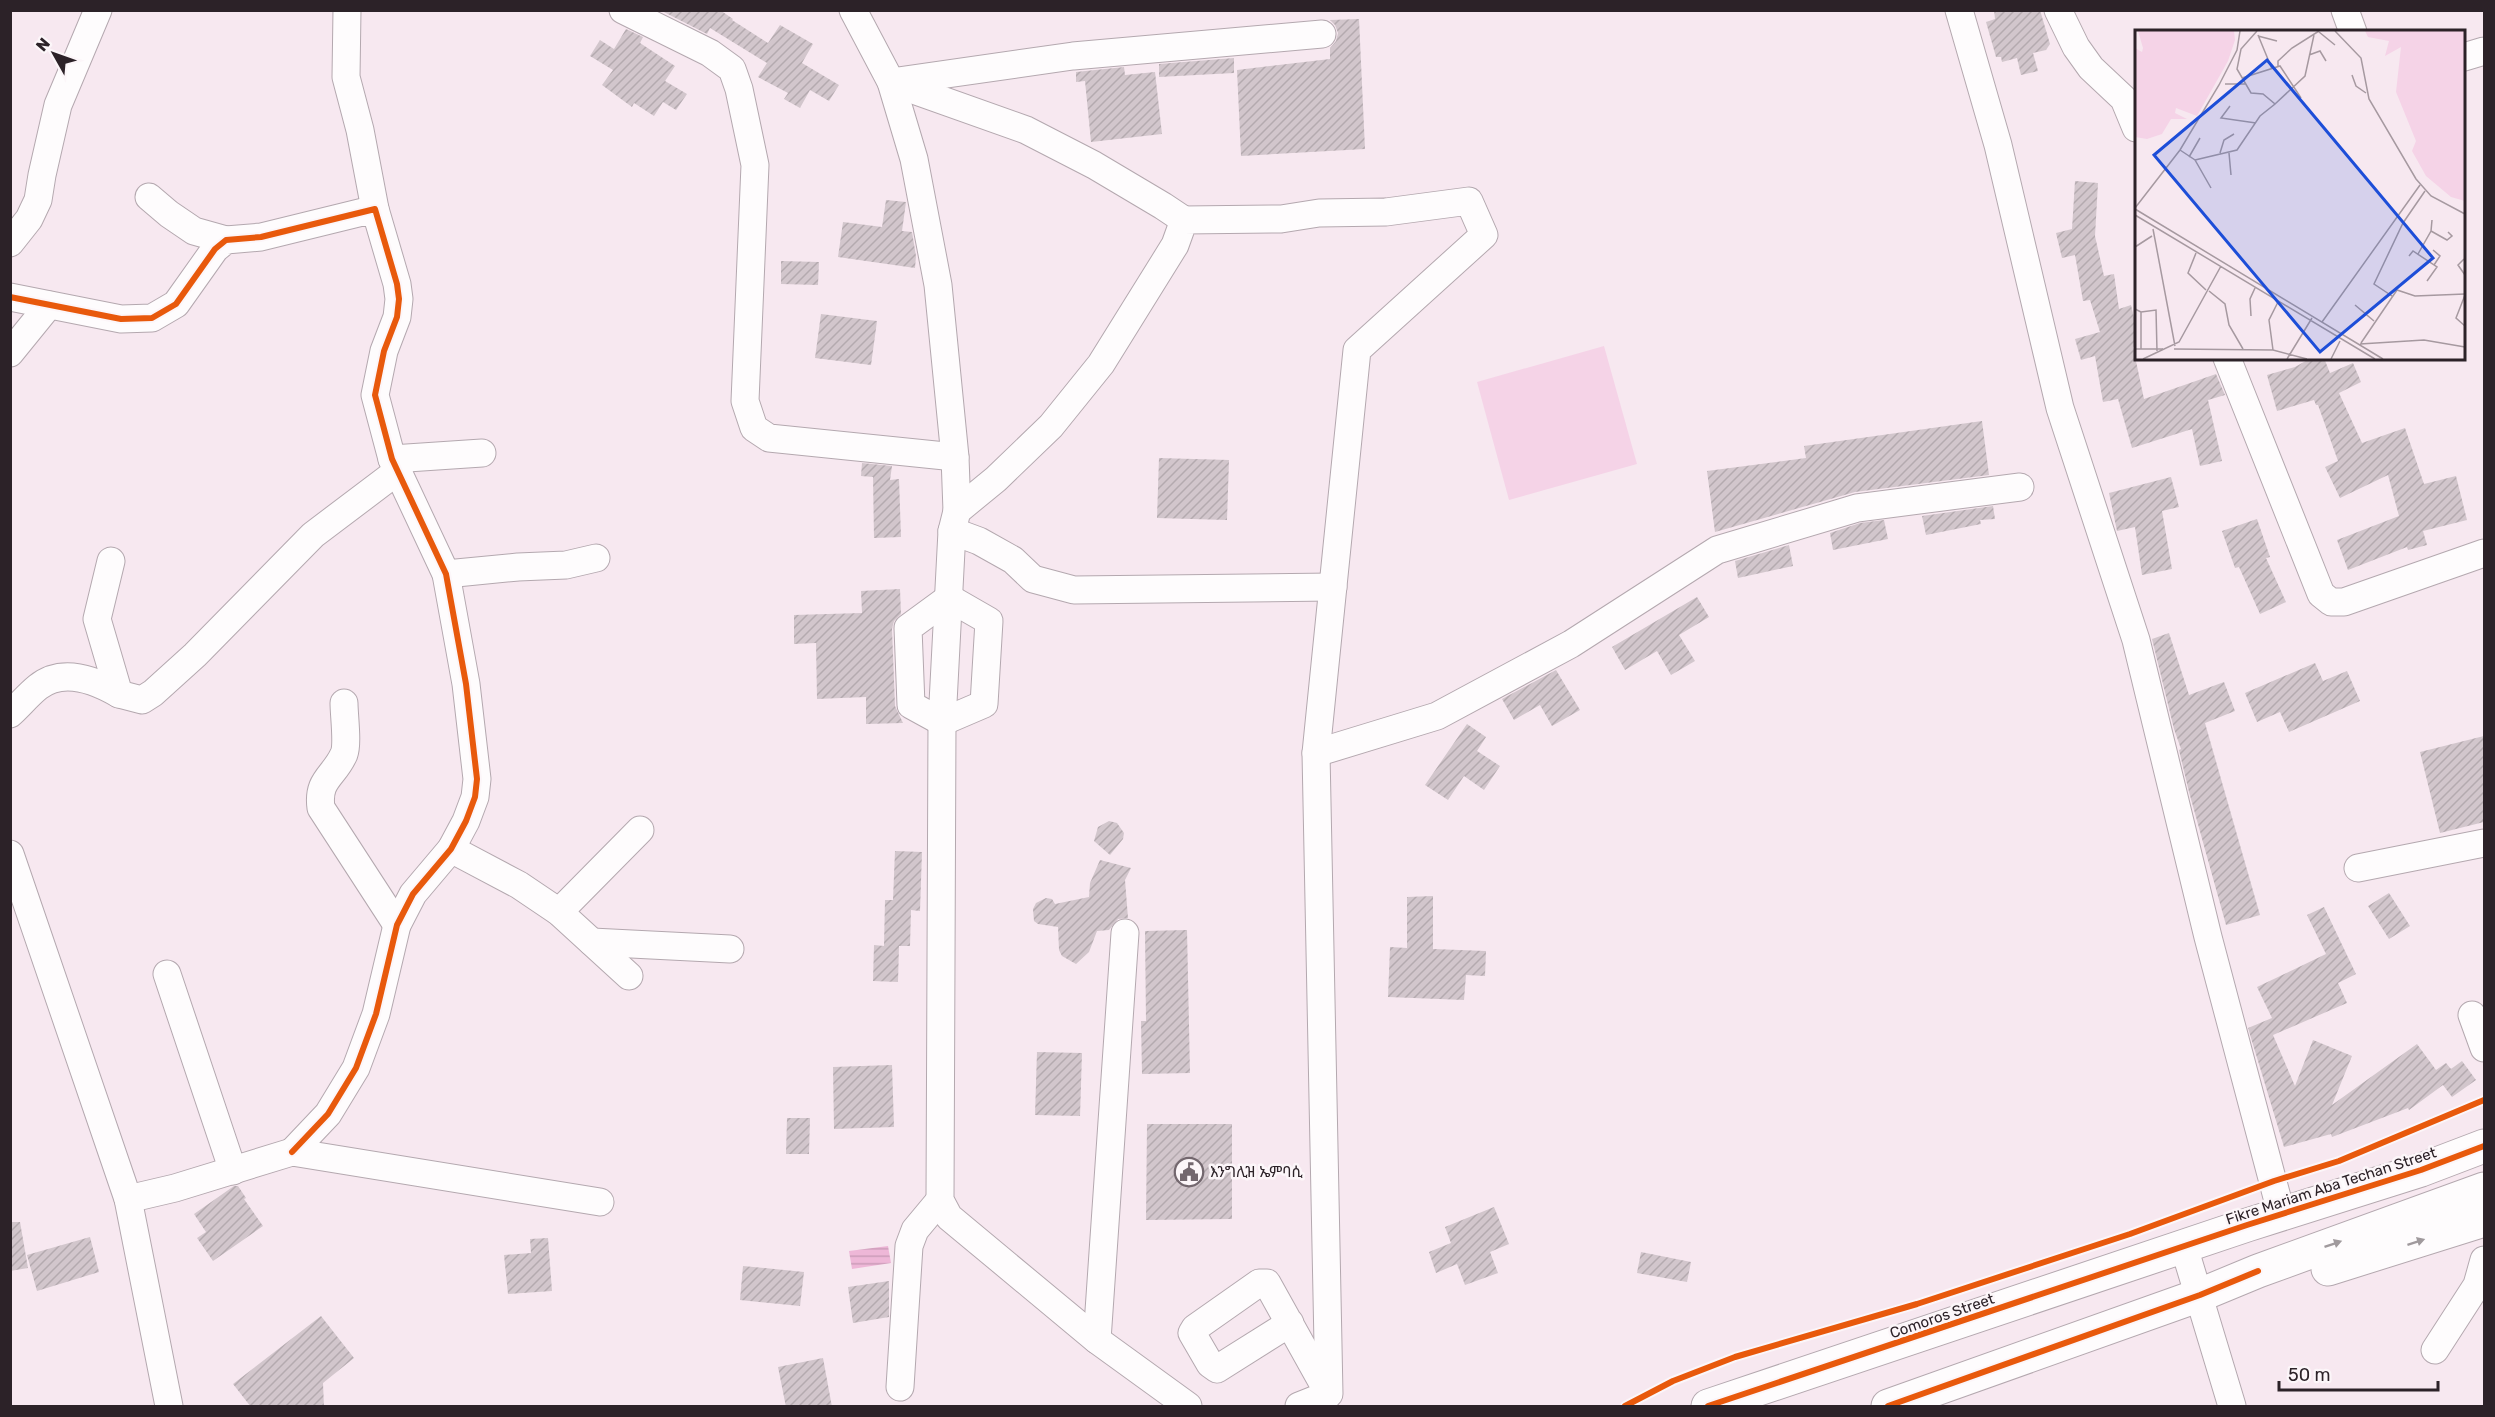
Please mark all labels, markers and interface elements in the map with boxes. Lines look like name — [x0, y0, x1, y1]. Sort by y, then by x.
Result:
north arrow — [24, 24, 84, 84]
inset map — [2135, 30, 2465, 360]
text: N — [32, 34, 54, 55]
street label: Fikre Mariam Aba Techan Street — [2224, 1143, 2439, 1229]
public building icon: እንግሊዝ ኤምባሲ — [1173, 1156, 1205, 1188]
place label: እንግሊዝ ኤምባሲ — [1210, 1163, 1303, 1181]
one-way arrow — [2407, 1237, 2425, 1246]
one-way arrow — [2324, 1239, 2342, 1249]
street label: Comoros Street — [1887, 1290, 1997, 1342]
scale bar — [2279, 1354, 2438, 1392]
text: 50 m — [2288, 1364, 2331, 1386]

